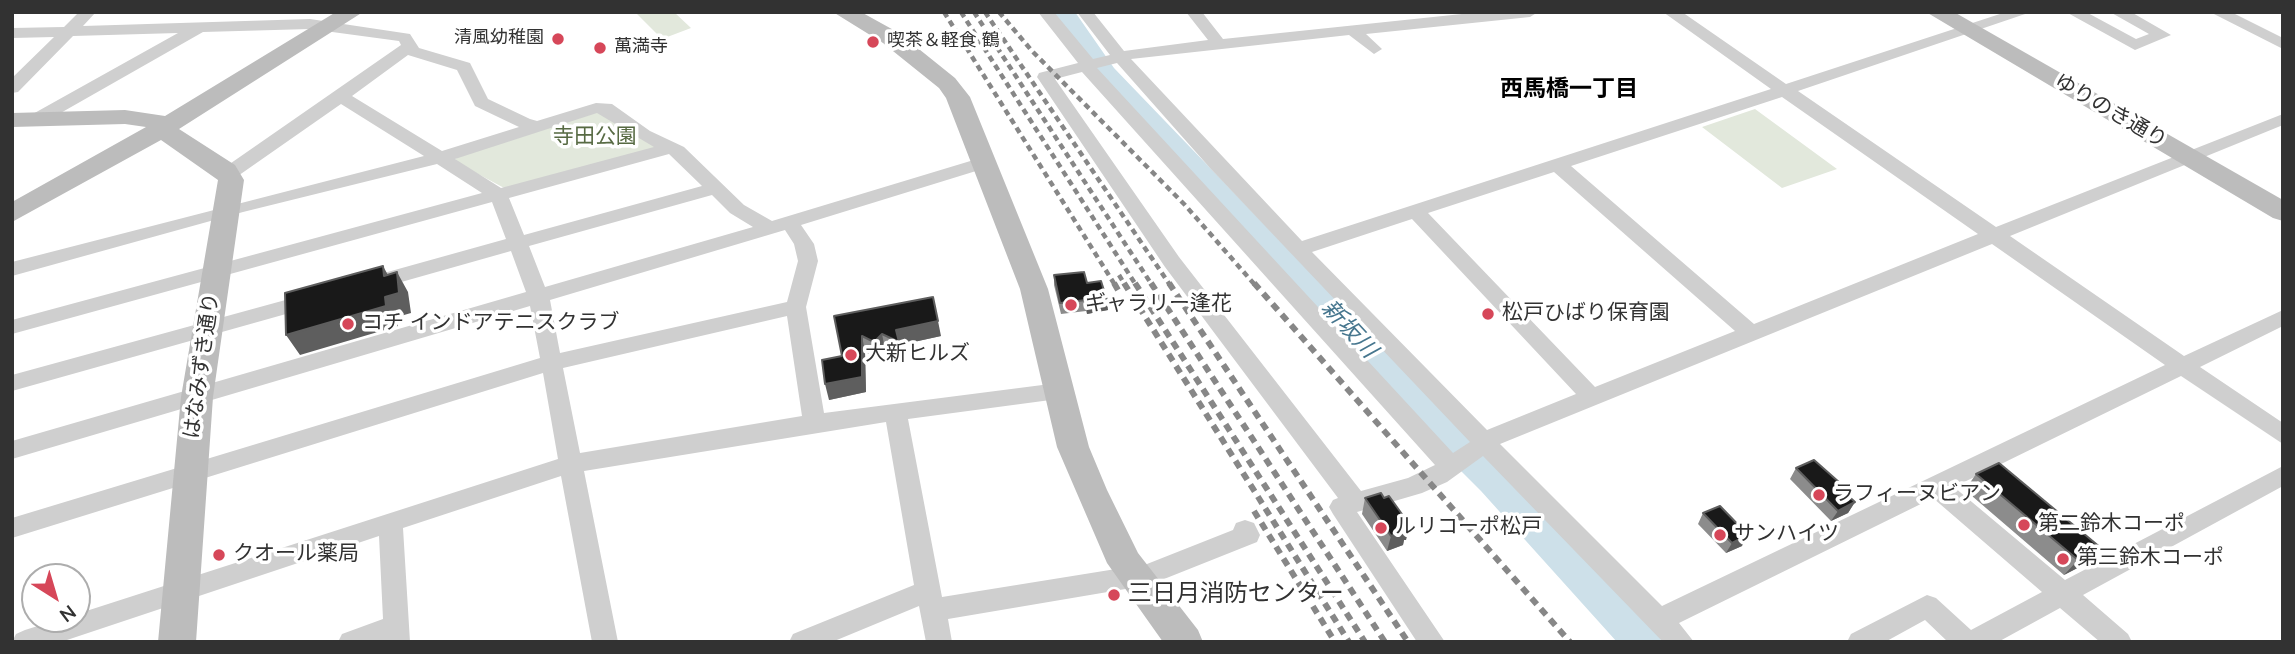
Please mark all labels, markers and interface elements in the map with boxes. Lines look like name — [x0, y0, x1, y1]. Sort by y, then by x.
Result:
place label: 清風幼稚園 — [454, 28, 544, 50]
marker: 清風幼稚園 — [550, 31, 566, 47]
place label: 喫茶＆軽食 鶴 — [887, 31, 1000, 53]
marker: 喫茶＆軽食 鶴 — [865, 34, 881, 50]
place label: 萬満寺 — [614, 37, 668, 59]
marker: 萬満寺 — [592, 40, 608, 56]
street label: ゆりのき通り — [2049, 70, 2171, 154]
district label: 西馬橋一丁目 — [1500, 76, 1638, 104]
park label: 寺田公園 — [553, 125, 637, 151]
street label: はなみずき通り — [180, 291, 226, 441]
place label: ギャラリー逢花 — [1085, 292, 1232, 318]
water label: 新坂川 — [1314, 295, 1382, 365]
marker: ギャラリー逢花 — [1063, 297, 1079, 313]
place label: 松戸ひばり保育園 — [1502, 301, 1670, 327]
marker: 松戸ひばり保育園 — [1480, 306, 1496, 322]
place label: コチ インドアテニスクラブ — [362, 311, 619, 337]
marker: コチ インドアテニスクラブ — [340, 316, 356, 332]
place label: 大新ヒルズ — [865, 342, 970, 368]
marker: 大新ヒルズ — [843, 347, 859, 363]
place label: ラフィーヌビアン — [1833, 482, 2001, 508]
marker: ラフィーヌビアン — [1811, 487, 1827, 503]
place label: 第二鈴木コーポ — [2038, 512, 2185, 538]
place label: ルリコーポ松戸 — [1395, 515, 1542, 541]
marker: 第二鈴木コーポ — [2016, 517, 2032, 533]
marker: ルリコーポ松戸 — [1373, 520, 1389, 536]
place label: サンハイツ — [1734, 522, 1839, 548]
marker: サンハイツ — [1712, 527, 1728, 543]
place label: クオール薬局 — [233, 542, 359, 568]
place label: 第三鈴木コーポ — [2077, 546, 2224, 572]
marker: クオール薬局 — [211, 547, 227, 563]
marker: 第三鈴木コーポ — [2055, 551, 2071, 567]
north arrow — [21, 563, 91, 633]
place label: 三日月消防センター — [1128, 581, 1344, 609]
marker: 三日月消防センター — [1106, 587, 1122, 603]
text: N — [54, 599, 81, 628]

